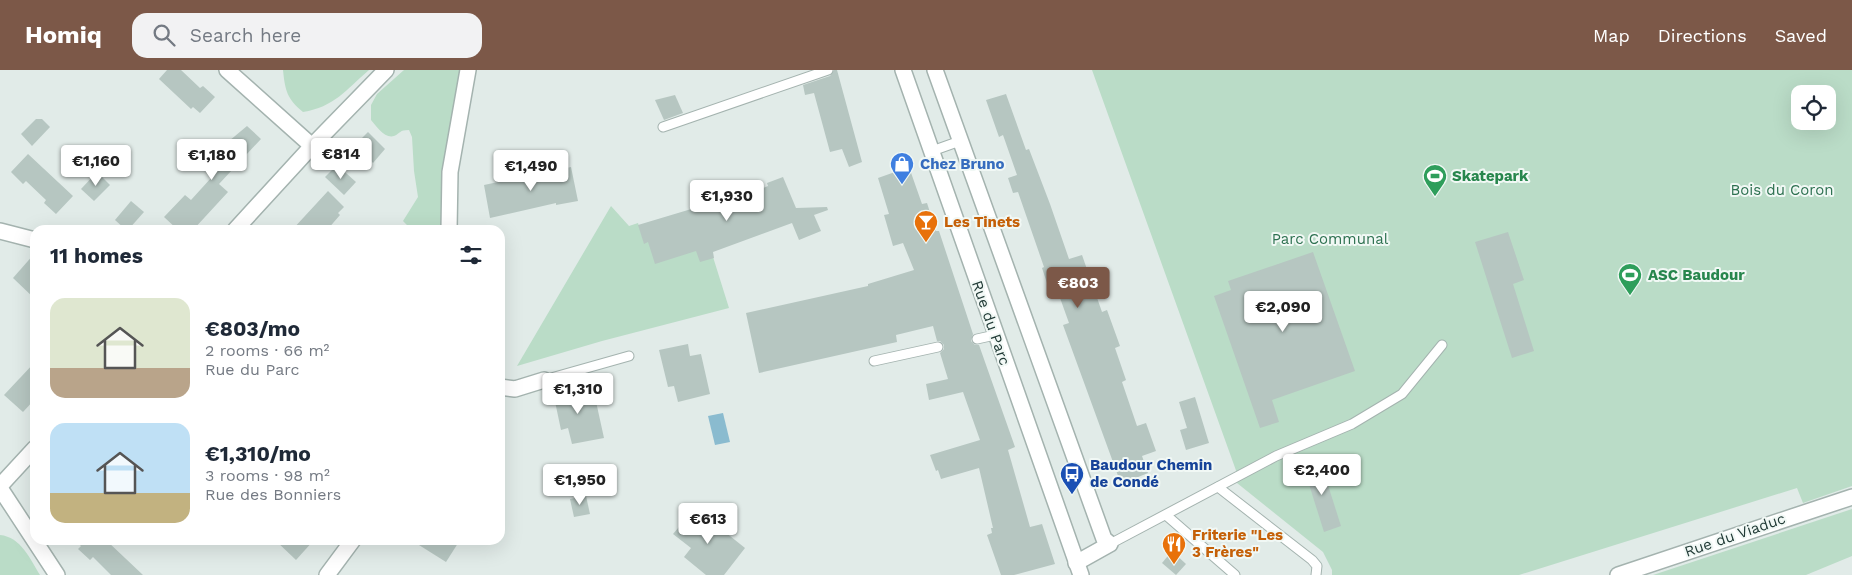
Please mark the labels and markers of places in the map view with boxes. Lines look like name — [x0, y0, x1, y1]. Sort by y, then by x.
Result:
pin: €1,180 — [171, 138, 253, 181]
pin: €814 — [311, 138, 371, 180]
pin: €1,160 — [55, 144, 137, 187]
pin: €1,490 — [490, 150, 572, 192]
shop icon: Chez Bruno — [889, 151, 915, 185]
place label: Chez Bruno — [920, 155, 1005, 173]
sports icon: Skatepark — [1422, 163, 1448, 197]
place label: Skatepark — [1452, 167, 1529, 185]
pin: €1,930 — [686, 180, 768, 222]
bar icon: Les Tinets — [913, 209, 939, 243]
place label: Les Tinets — [944, 213, 1020, 231]
sports icon: ASC Baudour — [1617, 262, 1643, 296]
pin: €803 — [1048, 266, 1108, 309]
place label: ASC Baudour — [1648, 266, 1745, 284]
pin: €2,090 — [1242, 290, 1324, 333]
pin: €1,310 — [537, 372, 619, 415]
pin: €2,400 — [1281, 454, 1363, 496]
place label: Baudour Chemin de Condé — [1090, 456, 1212, 491]
bus stop icon: Baudour Chemin de Condé — [1059, 461, 1085, 495]
pin: €1,950 — [539, 464, 621, 506]
pin: €613 — [678, 502, 738, 545]
place label: Friterie "Les 3 Frères" — [1192, 526, 1283, 561]
restaurant icon: Friterie "Les 3 Frères" — [1161, 531, 1187, 565]

